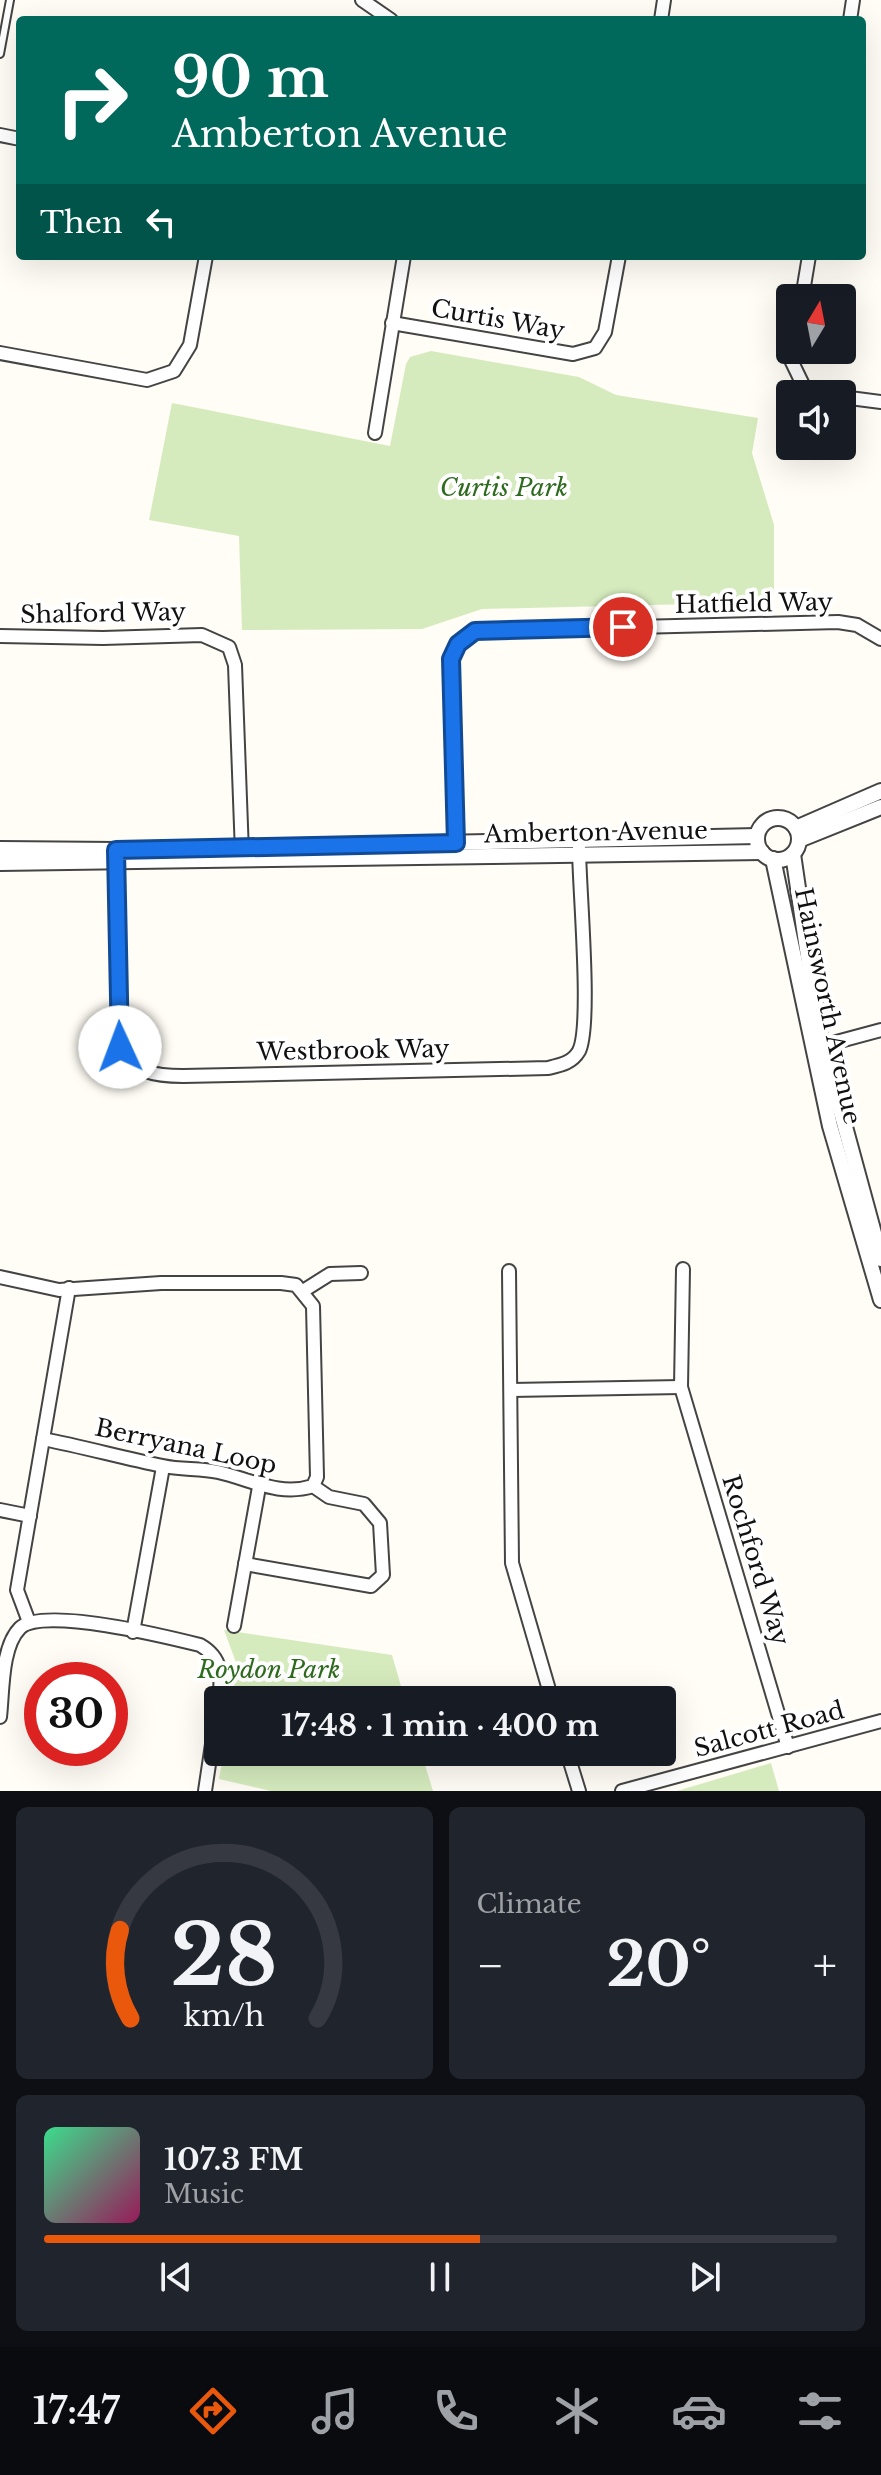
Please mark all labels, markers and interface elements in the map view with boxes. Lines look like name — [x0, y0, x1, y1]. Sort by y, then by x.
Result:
text: 90 m — [172, 43, 329, 112]
icon: right — [40, 48, 144, 152]
text: Amberton Avenue — [172, 112, 508, 157]
icon: left — [139, 200, 183, 244]
text: Then — [40, 204, 123, 241]
north arrow — [776, 284, 856, 364]
map controls — [776, 284, 856, 460]
street label: Curtis Way — [429, 293, 568, 345]
button: sound — [776, 380, 856, 460]
park label: Curtis Park — [440, 473, 568, 502]
street label: Hatfield Way — [675, 587, 834, 619]
pin — [589, 593, 657, 661]
street label: Shalford Way — [20, 597, 187, 629]
icon: arrive — [601, 605, 645, 649]
street label: Amberton Avenue — [483, 816, 708, 848]
street label: Hainsworth Avenue — [789, 885, 867, 1127]
position arrow — [78, 1005, 162, 1089]
street label: Westbrook Way — [255, 1034, 450, 1066]
street label: Berryana Loop — [92, 1413, 280, 1479]
street label: Rochford Way — [716, 1471, 796, 1649]
park label: Roydon Park — [197, 1655, 340, 1684]
speed limit sign: 30 — [24, 1662, 128, 1766]
street label: Salcott Road — [691, 1695, 847, 1763]
text: 17:48 · 1 min · 400 m — [281, 1707, 599, 1744]
text: Climate — [477, 1888, 582, 1920]
text: 28 — [171, 1904, 278, 2007]
text: 20° — [606, 1928, 711, 2002]
text: − — [477, 1938, 504, 1993]
text: + — [813, 1938, 837, 1993]
text: km/h — [184, 1998, 265, 2034]
text: 107.3 FM — [164, 2141, 303, 2178]
text: Music — [164, 2178, 244, 2210]
icon: previous — [154, 2255, 198, 2299]
icon: pause — [418, 2255, 462, 2299]
icon: next — [683, 2255, 727, 2299]
icon: directions — [185, 2383, 241, 2439]
icon: music — [307, 2383, 363, 2439]
icon: phone — [428, 2383, 484, 2439]
icon: climate — [549, 2383, 605, 2439]
icon: car — [671, 2383, 727, 2439]
icon: filters — [792, 2383, 848, 2439]
text: 17:47 — [33, 2389, 120, 2434]

